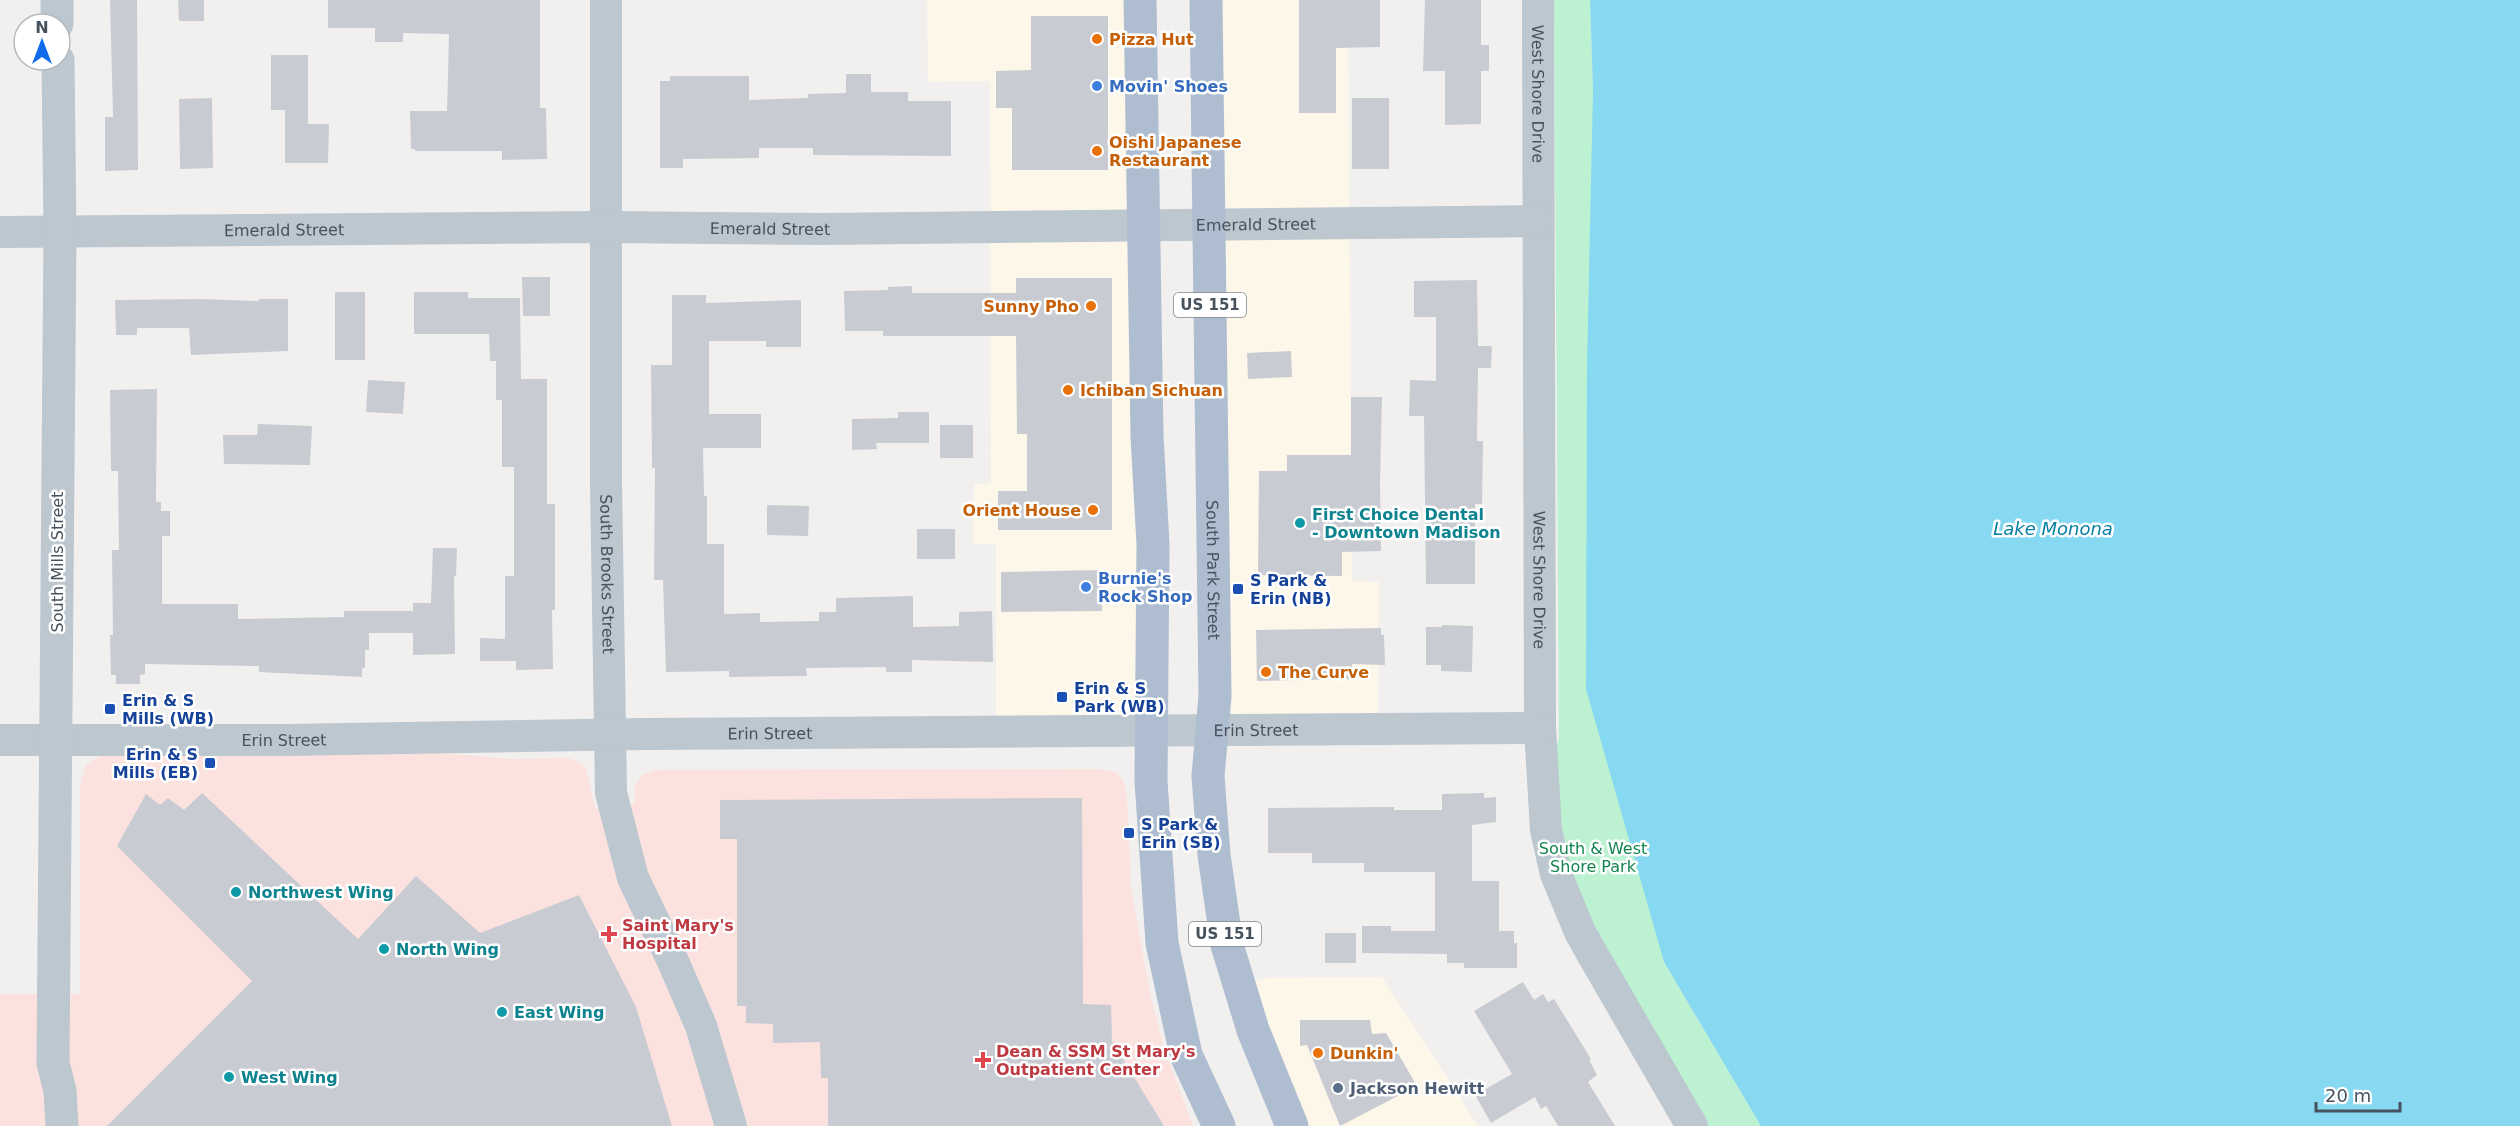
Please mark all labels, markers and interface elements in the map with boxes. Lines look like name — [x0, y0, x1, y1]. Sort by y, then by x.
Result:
north arrow — [12, 12, 72, 72]
text: N — [35, 18, 49, 37]
street label: West Shore Drive — [1529, 25, 1548, 163]
place label: Pizza Hut — [1109, 30, 1194, 49]
marker: Pizza Hut — [1090, 32, 1104, 46]
place label: Movin' Shoes — [1109, 77, 1228, 96]
marker: Movin' Shoes — [1090, 79, 1104, 93]
place label: Oishi Japanese Restaurant — [1109, 133, 1242, 170]
marker: Oishi Japanese Restaurant — [1090, 144, 1104, 158]
street label: Emerald Street — [1196, 214, 1316, 234]
street label: Emerald Street — [710, 218, 830, 239]
street label: Emerald Street — [224, 220, 344, 240]
road number: US 151 — [1174, 293, 1246, 317]
place label: Sunny Pho — [983, 297, 1079, 316]
marker: Sunny Pho — [1084, 299, 1098, 313]
place label: Ichiban Sichuan — [1080, 381, 1223, 400]
marker: Ichiban Sichuan — [1061, 383, 1075, 397]
street label: South Mills Street — [48, 492, 67, 632]
street label: South Brooks Street — [597, 494, 618, 654]
street label: South Park Street — [1203, 500, 1224, 640]
place label: Orient House — [962, 501, 1081, 520]
marker: Orient House — [1086, 503, 1100, 517]
place label: First Choice Dental - Downtown Madison — [1312, 505, 1501, 542]
street label: West Shore Drive — [1530, 511, 1549, 649]
marker: First Choice Dental - Downtown Madison — [1293, 516, 1307, 530]
water label: Lake Monona — [1993, 518, 2113, 539]
place label: Burnie's Rock Shop — [1098, 569, 1192, 606]
place label: S Park & Erin (NB) — [1250, 571, 1331, 608]
marker: Burnie's Rock Shop — [1079, 580, 1093, 594]
marker: S Park & Erin (NB) — [1231, 582, 1245, 596]
place label: The Curve — [1278, 663, 1369, 682]
marker: The Curve — [1259, 665, 1273, 679]
place label: Erin & S Park (WB) — [1074, 679, 1165, 716]
marker: Erin & S Park (WB) — [1055, 690, 1069, 704]
place label: Erin & S Mills (WB) — [122, 691, 214, 728]
marker: Erin & S Mills (WB) — [103, 702, 117, 716]
street label: Erin Street — [1213, 720, 1299, 740]
street label: Erin Street — [727, 723, 813, 743]
street label: Erin Street — [241, 730, 327, 750]
place label: Erin & S Mills (EB) — [113, 745, 198, 782]
marker: Erin & S Mills (EB) — [203, 756, 217, 770]
place label: S Park & Erin (SB) — [1141, 815, 1221, 852]
marker: S Park & Erin (SB) — [1122, 826, 1136, 840]
park label: South & West Shore Park — [1539, 839, 1647, 876]
place label: Northwest Wing — [248, 883, 394, 902]
marker: Northwest Wing — [229, 885, 243, 899]
place label: Saint Mary's Hospital — [622, 916, 734, 953]
road number: US 151 — [1189, 922, 1261, 946]
marker: Saint Mary's Hospital — [600, 925, 618, 943]
place label: North Wing — [396, 940, 499, 959]
marker: North Wing — [377, 942, 391, 956]
place label: East Wing — [514, 1003, 604, 1022]
marker: East Wing — [495, 1005, 509, 1019]
place label: Dean & SSM St Mary's Outpatient Center — [996, 1042, 1195, 1079]
place label: Dunkin' — [1330, 1044, 1398, 1063]
marker: Dunkin' — [1311, 1046, 1325, 1060]
marker: Dean & SSM St Mary's Outpatient Center — [974, 1051, 992, 1069]
place label: West Wing — [241, 1068, 338, 1087]
marker: West Wing — [222, 1070, 236, 1084]
scale bar — [2316, 1075, 2400, 1113]
place label: Jackson Hewitt — [1349, 1079, 1485, 1098]
marker: Jackson Hewitt — [1331, 1081, 1345, 1095]
text: 20 m — [2325, 1085, 2371, 1106]

